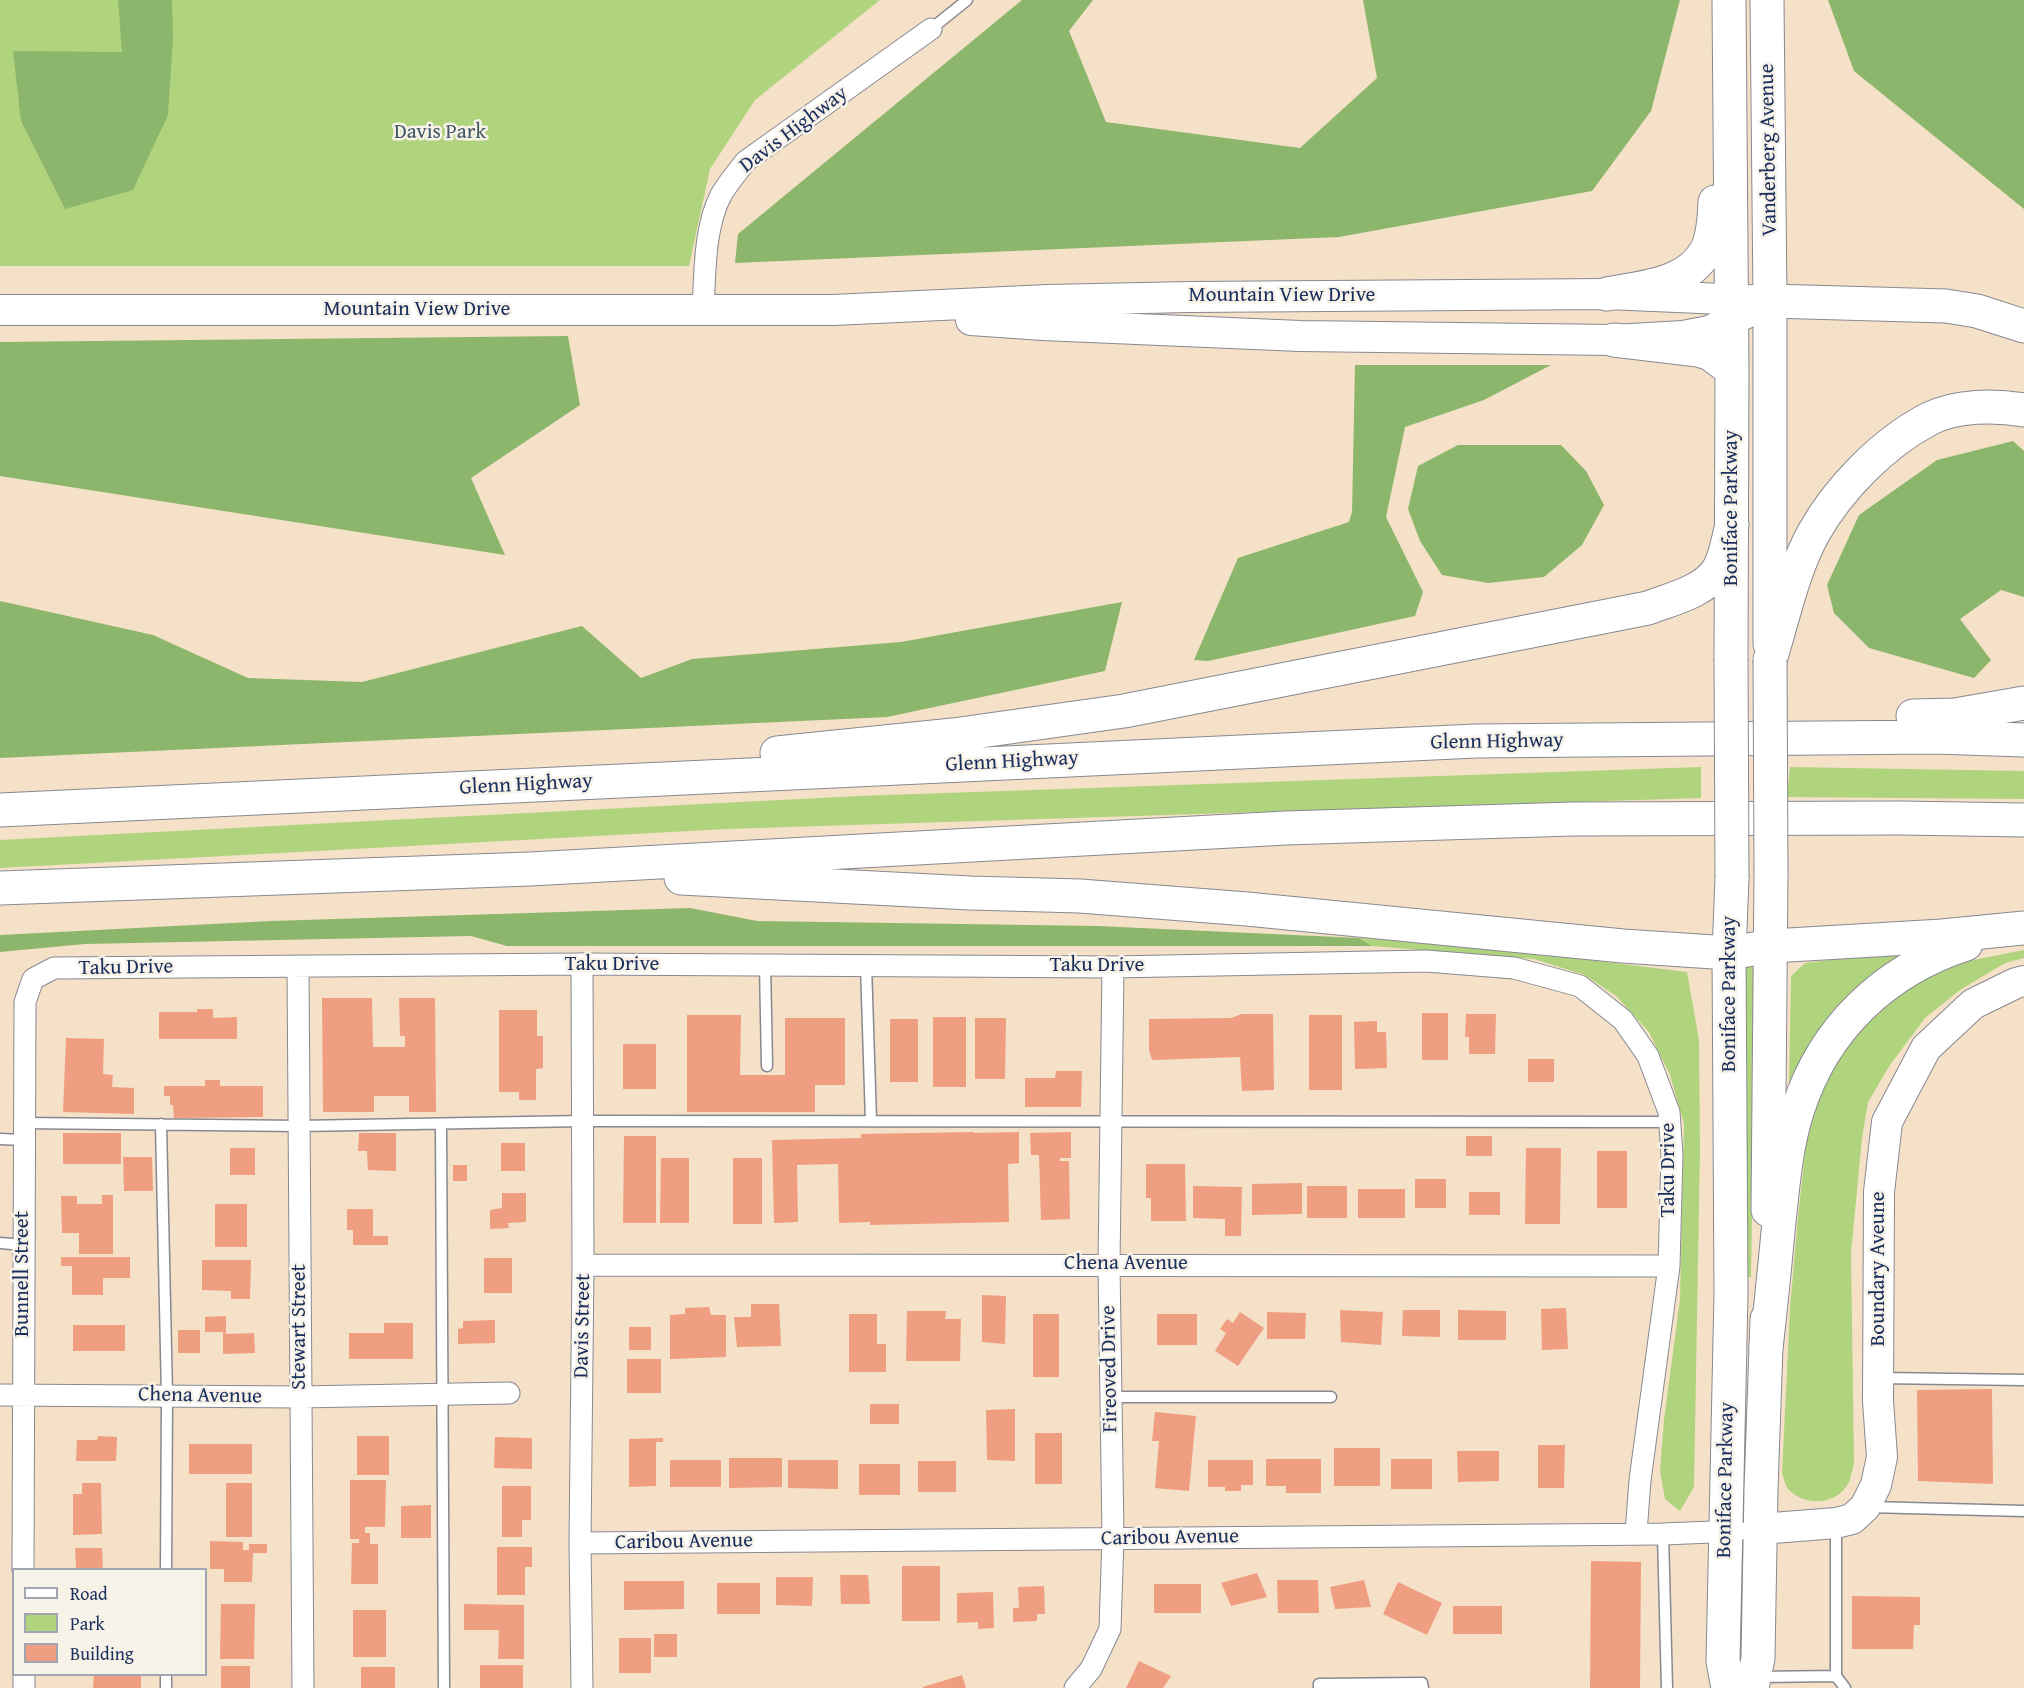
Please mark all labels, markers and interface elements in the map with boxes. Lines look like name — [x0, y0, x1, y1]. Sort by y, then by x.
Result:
street label: Vanderberg Avenue — [1755, 63, 1783, 237]
street label: Davis Highway — [735, 81, 853, 179]
park label: Davis Park — [394, 120, 486, 146]
street label: Mountain View Drive — [1189, 283, 1375, 309]
street label: Mountain View Drive — [324, 297, 510, 323]
street label: Boniface Parkway — [1719, 430, 1745, 586]
street label: Glenn Highway — [1430, 728, 1564, 756]
street label: Glenn Highway — [945, 746, 1079, 778]
street label: Glenn Highway — [459, 769, 593, 801]
street label: Boniface Parkway — [1717, 916, 1743, 1072]
street label: Taku Drive — [565, 952, 659, 978]
street label: Taku Drive — [1050, 953, 1144, 979]
street label: Taku Drive — [78, 955, 174, 981]
street label: Taku Drive — [1656, 1123, 1682, 1217]
street label: Boundary Aveune — [1866, 1191, 1892, 1347]
street label: Bunnell Street — [10, 1211, 36, 1337]
street label: Chena Avenue — [1064, 1251, 1188, 1277]
street label: Stewart Street — [287, 1264, 313, 1390]
street label: Davis Street — [569, 1273, 597, 1379]
street label: Fireoved Drive — [1096, 1305, 1124, 1433]
street label: Chena Avenue — [138, 1382, 262, 1410]
street label: Boniface Parkway — [1712, 1402, 1740, 1558]
street label: Caribou Avenue — [1101, 1524, 1239, 1552]
street label: Caribou Avenue — [615, 1528, 753, 1556]
legend — [12, 1568, 207, 1676]
text: Road — [70, 1580, 108, 1607]
text: Park — [70, 1610, 105, 1637]
text: Building — [70, 1640, 134, 1667]

